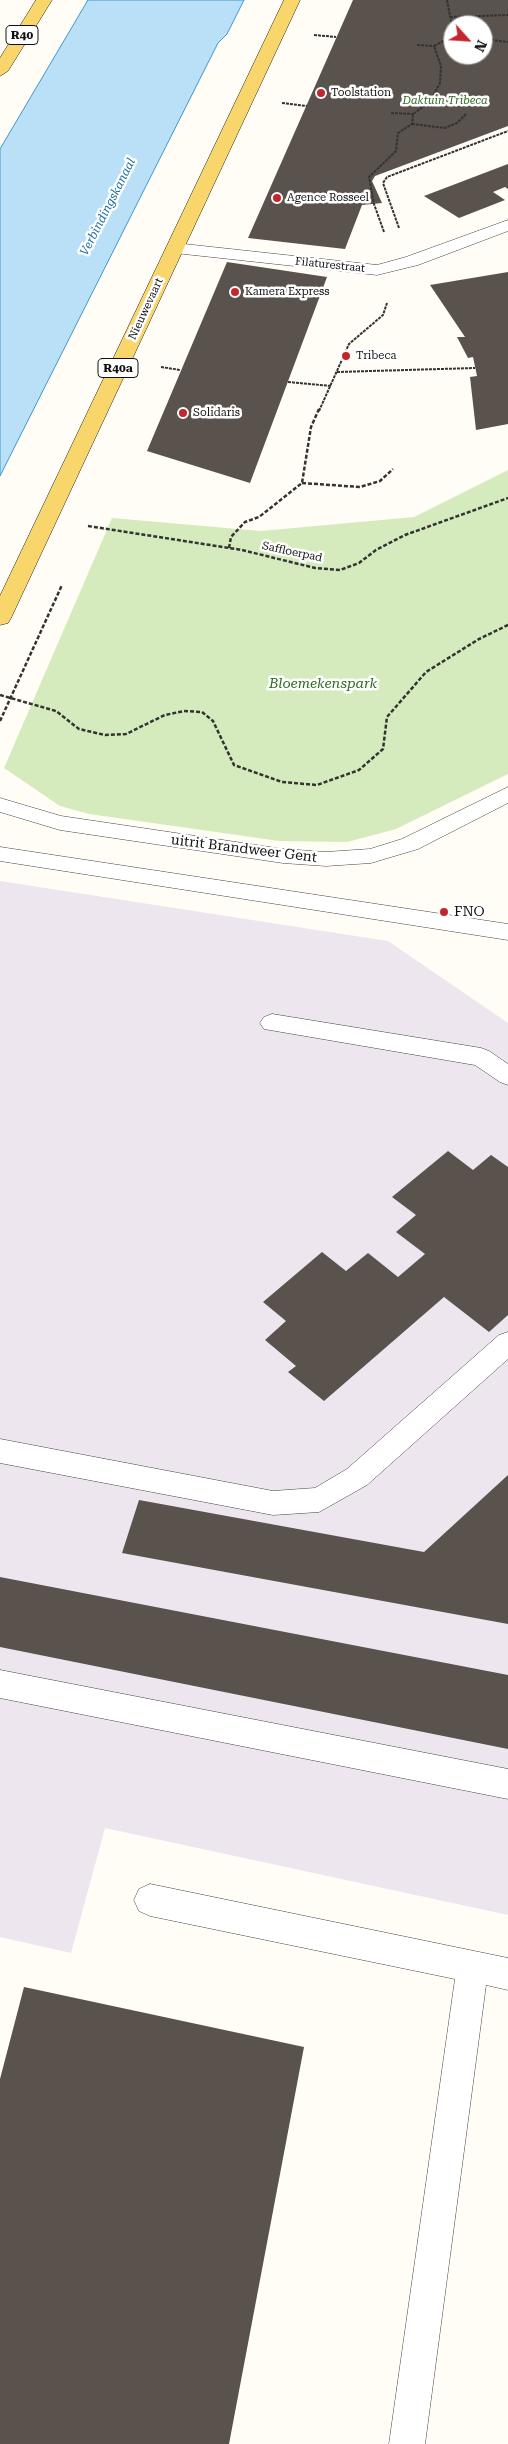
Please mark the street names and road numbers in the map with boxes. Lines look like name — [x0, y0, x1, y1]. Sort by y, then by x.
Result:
road number: R40 — [6, 26, 38, 44]
street label: Filaturestraat — [294, 255, 366, 275]
street label: Nieuwevaart — [126, 276, 166, 342]
road number: R40a — [98, 358, 138, 378]
street label: Saffloerpad — [261, 539, 323, 565]
street label: uitrit Brandweer Gent — [170, 832, 318, 866]

